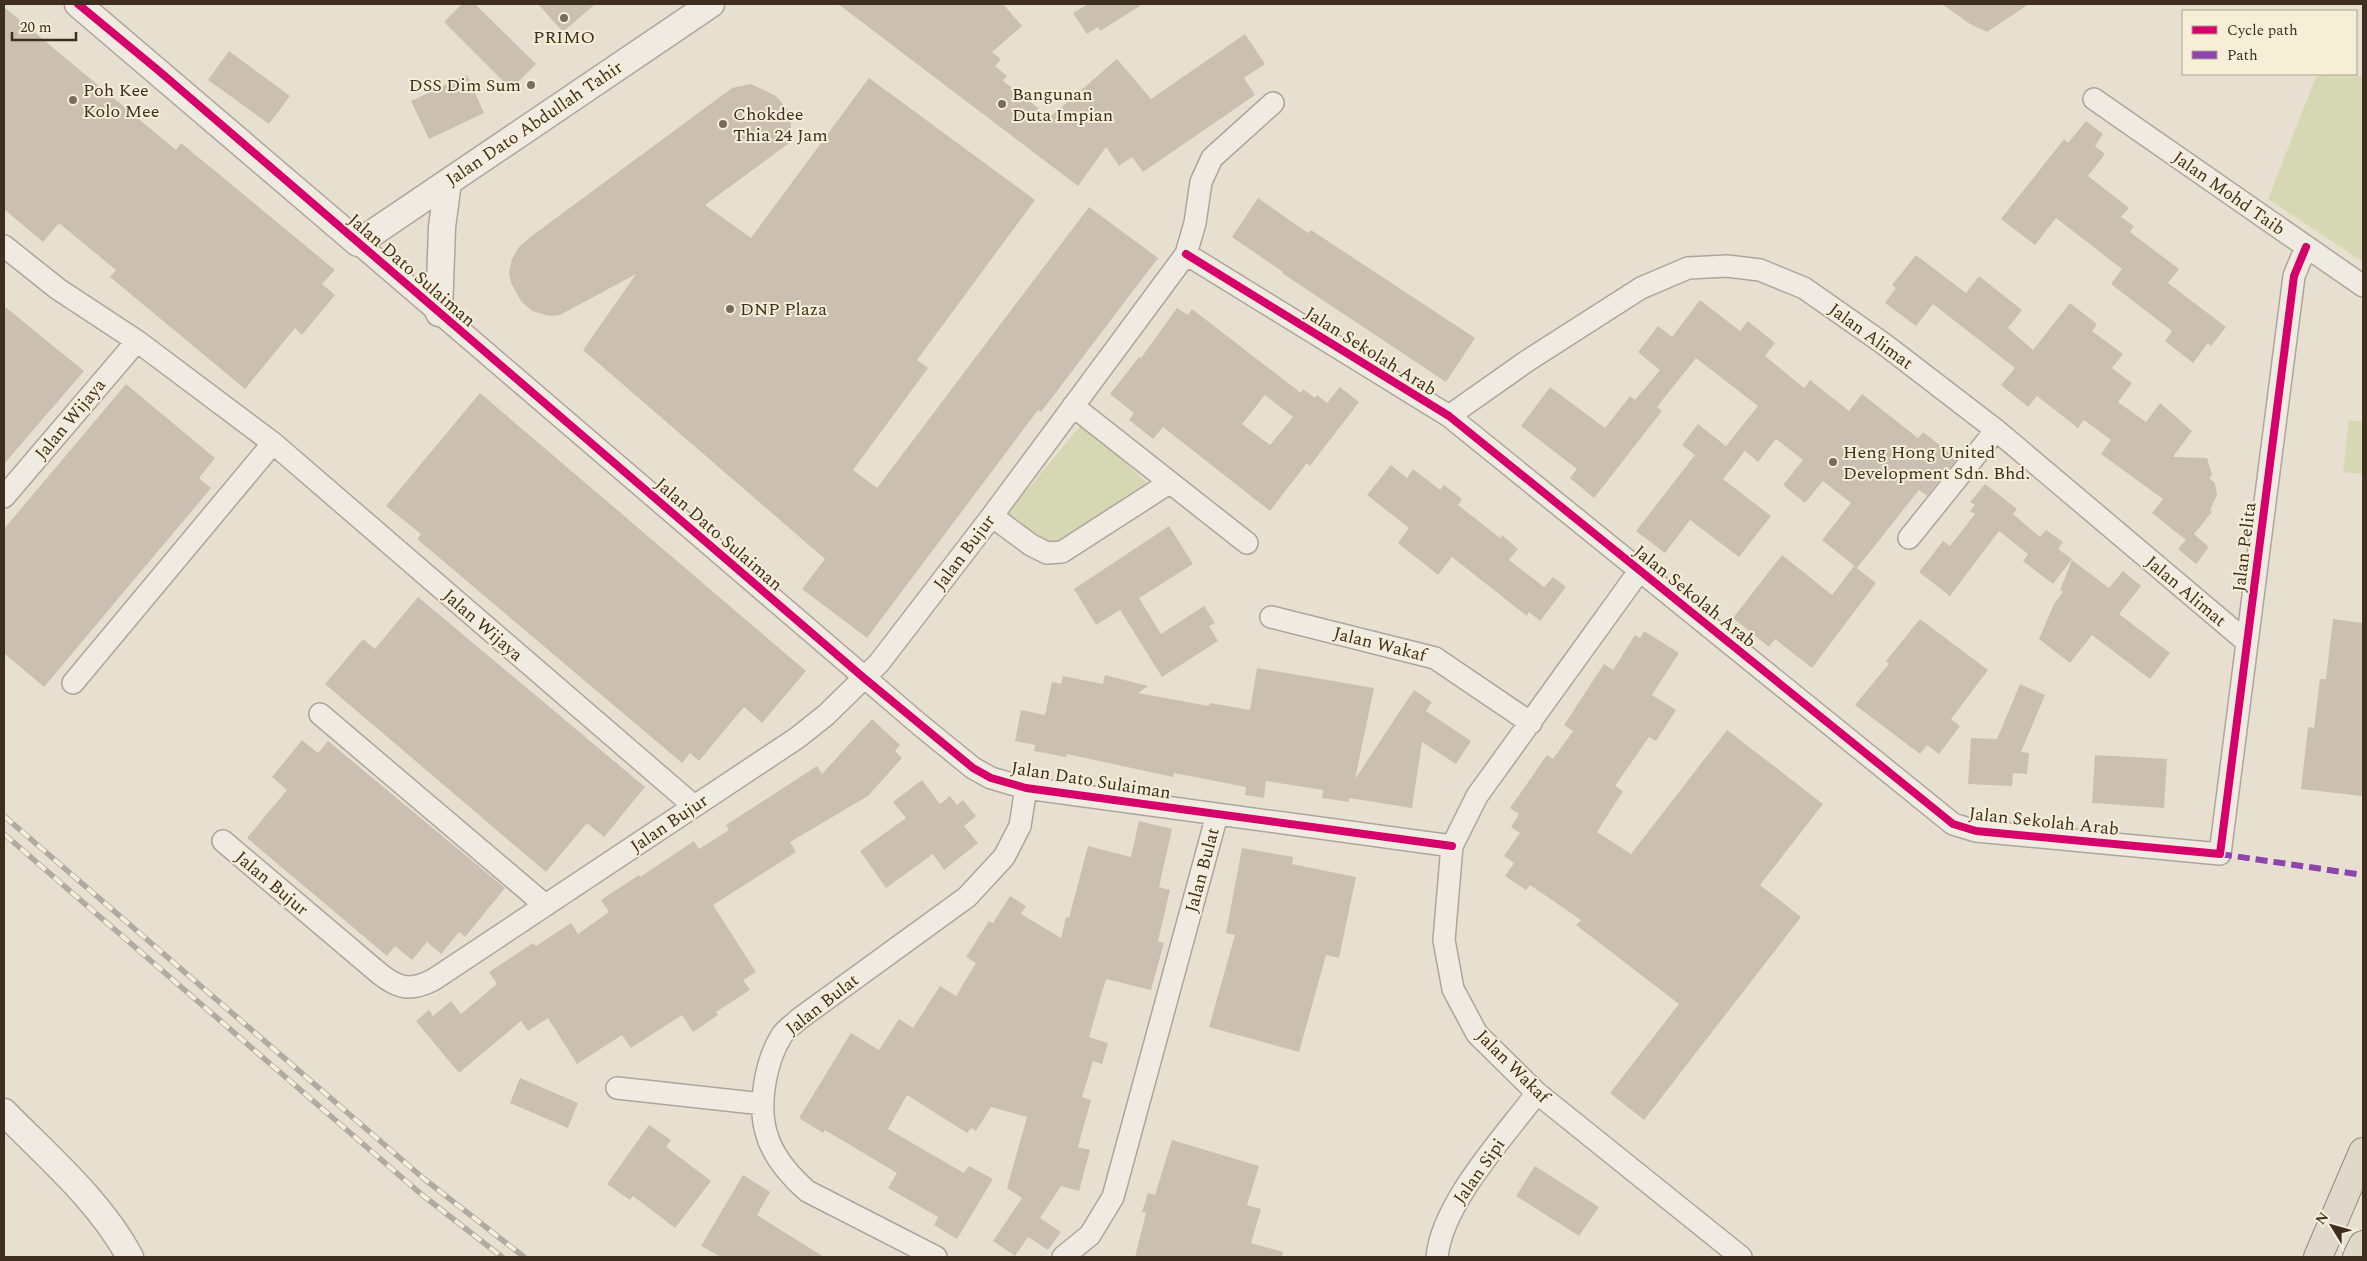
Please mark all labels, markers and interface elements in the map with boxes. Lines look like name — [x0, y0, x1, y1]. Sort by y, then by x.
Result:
scale bar — [12, 10, 76, 42]
legend — [2182, 10, 2357, 75]
marker: PRIMO — [558, 12, 570, 24]
text: 20 m — [20, 16, 52, 39]
text: Cycle path — [2227, 19, 2298, 42]
place label: PRIMO — [533, 24, 595, 51]
text: Path — [2227, 44, 2258, 67]
street label: Jalan Dato Abdullah Tahir — [440, 54, 628, 193]
place label: DSS Dim Sum — [409, 72, 521, 99]
place label: Poh Kee Kolo Mee — [83, 77, 160, 125]
marker: DSS Dim Sum — [525, 79, 537, 91]
place label: Bangunan Duta Impian — [1012, 81, 1113, 129]
marker: Poh Kee Kolo Mee — [67, 94, 79, 106]
marker: Bangunan Duta Impian — [996, 98, 1008, 110]
place label: Chokdee Thia 24 Jam — [733, 101, 828, 149]
marker: Chokdee Thia 24 Jam — [717, 118, 729, 130]
street label: Jalan Mohd Taib — [2167, 144, 2291, 242]
street label: Jalan Dato Sulaiman — [342, 207, 482, 334]
place label: DNP Plaza — [740, 296, 827, 323]
street label: Jalan Alimat — [1823, 296, 1919, 376]
street label: Jalan Sekolah Arab — [1300, 300, 1442, 403]
marker: DNP Plaza — [724, 303, 736, 315]
street label: Jalan Wijaya — [28, 373, 113, 466]
place label: Heng Hong United Development Sdn. Bhd. — [1843, 439, 2030, 487]
marker: Heng Hong United Development Sdn. Bhd. — [1827, 456, 1839, 468]
street label: Jalan Dato Sulaiman — [649, 471, 789, 598]
street label: Jalan Pelita — [2226, 500, 2263, 593]
street label: Jalan Bujur — [927, 509, 1002, 596]
street label: Jalan Sekolah Arab — [1628, 538, 1762, 654]
street label: Jalan Alimat — [2139, 549, 2232, 634]
street label: Jalan Wijaya — [436, 583, 529, 668]
street label: Jalan Wakaf — [1331, 620, 1431, 669]
street label: Jalan Dato Sulaiman — [1009, 755, 1173, 806]
street label: Jalan Bujur — [625, 787, 714, 860]
street label: Jalan Sekolah Arab — [1967, 800, 2120, 843]
street label: Jalan Bulat — [1178, 825, 1227, 915]
street label: Jalan Bujur — [229, 844, 314, 922]
street label: Jalan Bulat — [780, 967, 865, 1042]
street label: Jalan Wakaf — [1470, 1023, 1557, 1111]
street label: Jalan Sipi — [1447, 1133, 1512, 1210]
north arrow — [2307, 1201, 2357, 1251]
text: N — [2310, 1208, 2334, 1229]

